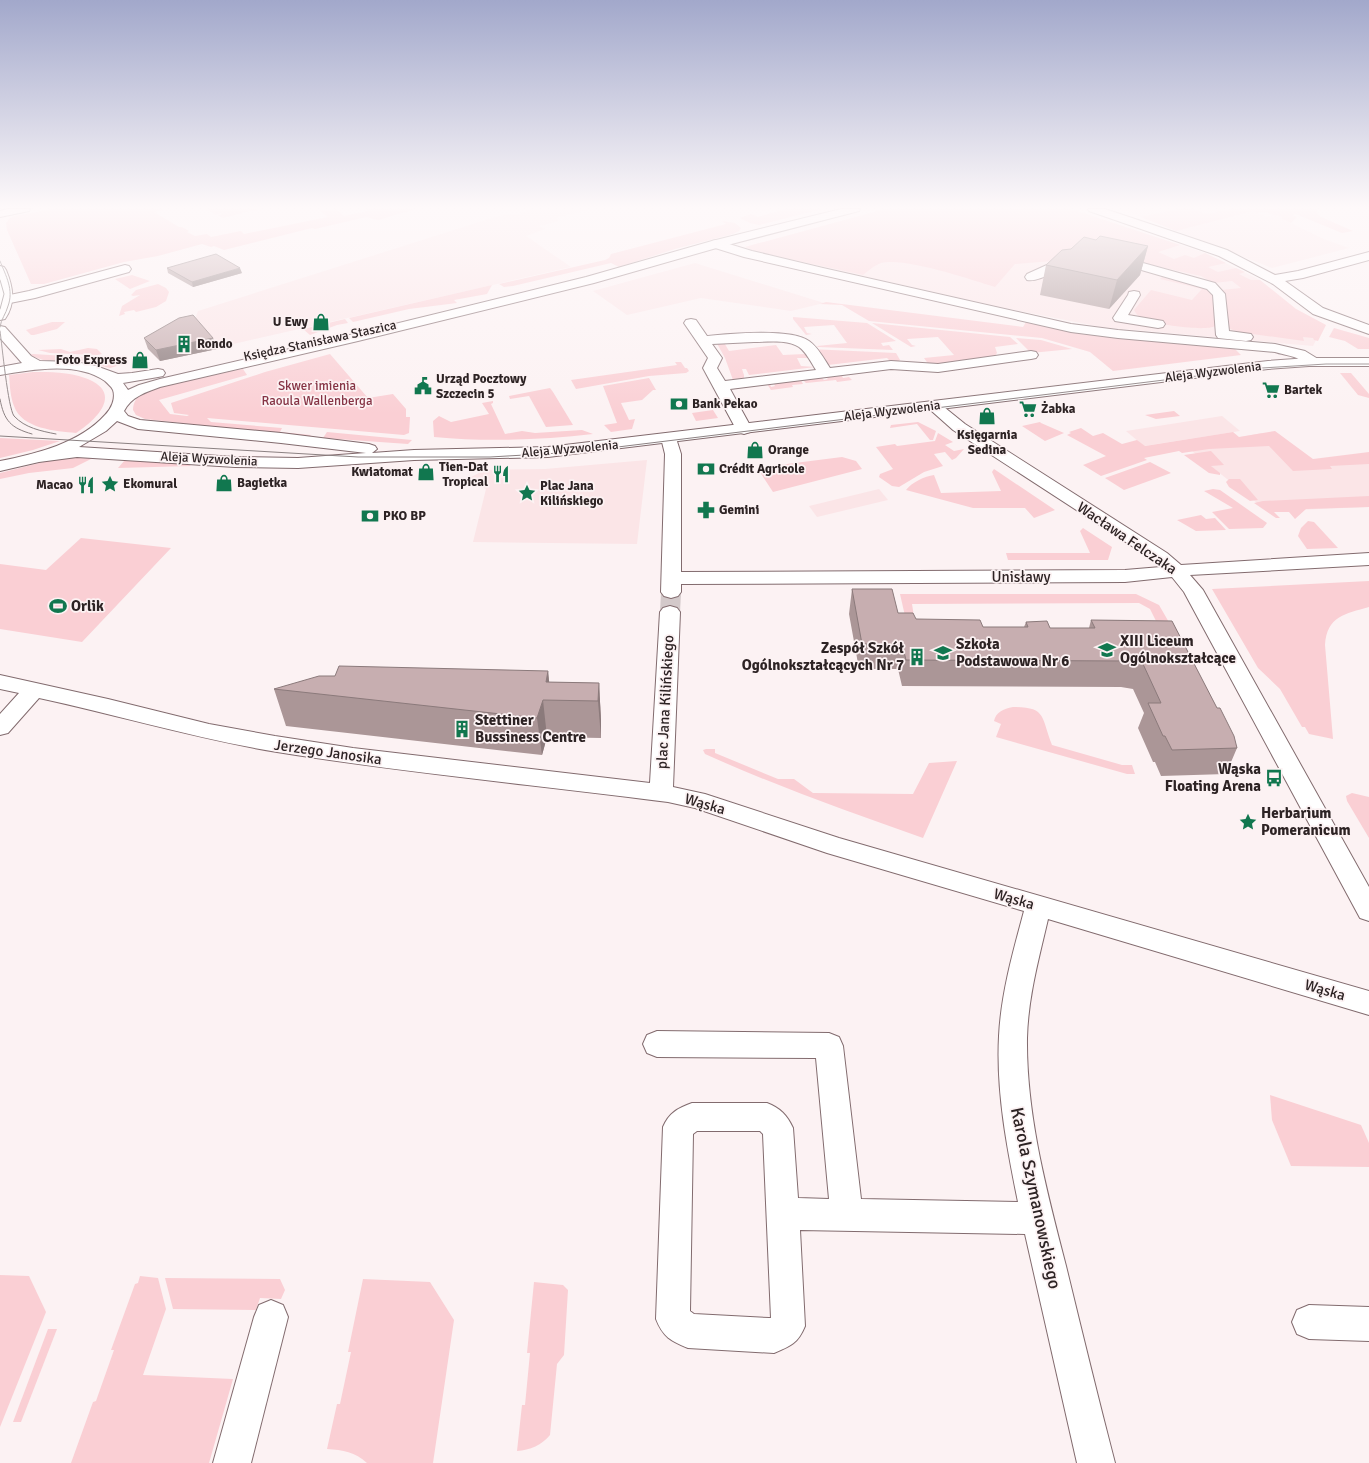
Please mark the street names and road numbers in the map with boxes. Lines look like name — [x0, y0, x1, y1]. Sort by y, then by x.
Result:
street label: Księdza Stanisława Staszica — [242, 317, 398, 365]
street label: Aleja Wyzwolenia — [1164, 358, 1262, 386]
street label: Aleja Wyzwolenia — [843, 397, 941, 425]
street label: Aleja Wyzwolenia — [521, 437, 619, 461]
street label: Aleja Wyzwolenia — [160, 448, 258, 470]
street label: Wacława Felczaka — [1074, 498, 1180, 578]
street label: Unisławy — [991, 568, 1051, 586]
street label: plac Jana Kilińskiego — [653, 634, 678, 769]
street label: Jerzego Janosika — [273, 736, 383, 768]
street label: Wąska — [683, 790, 727, 818]
street label: Wąska — [992, 885, 1036, 913]
street label: Wąska — [1303, 976, 1347, 1004]
street label: Karola Szymanowskiego — [1006, 1105, 1066, 1291]

